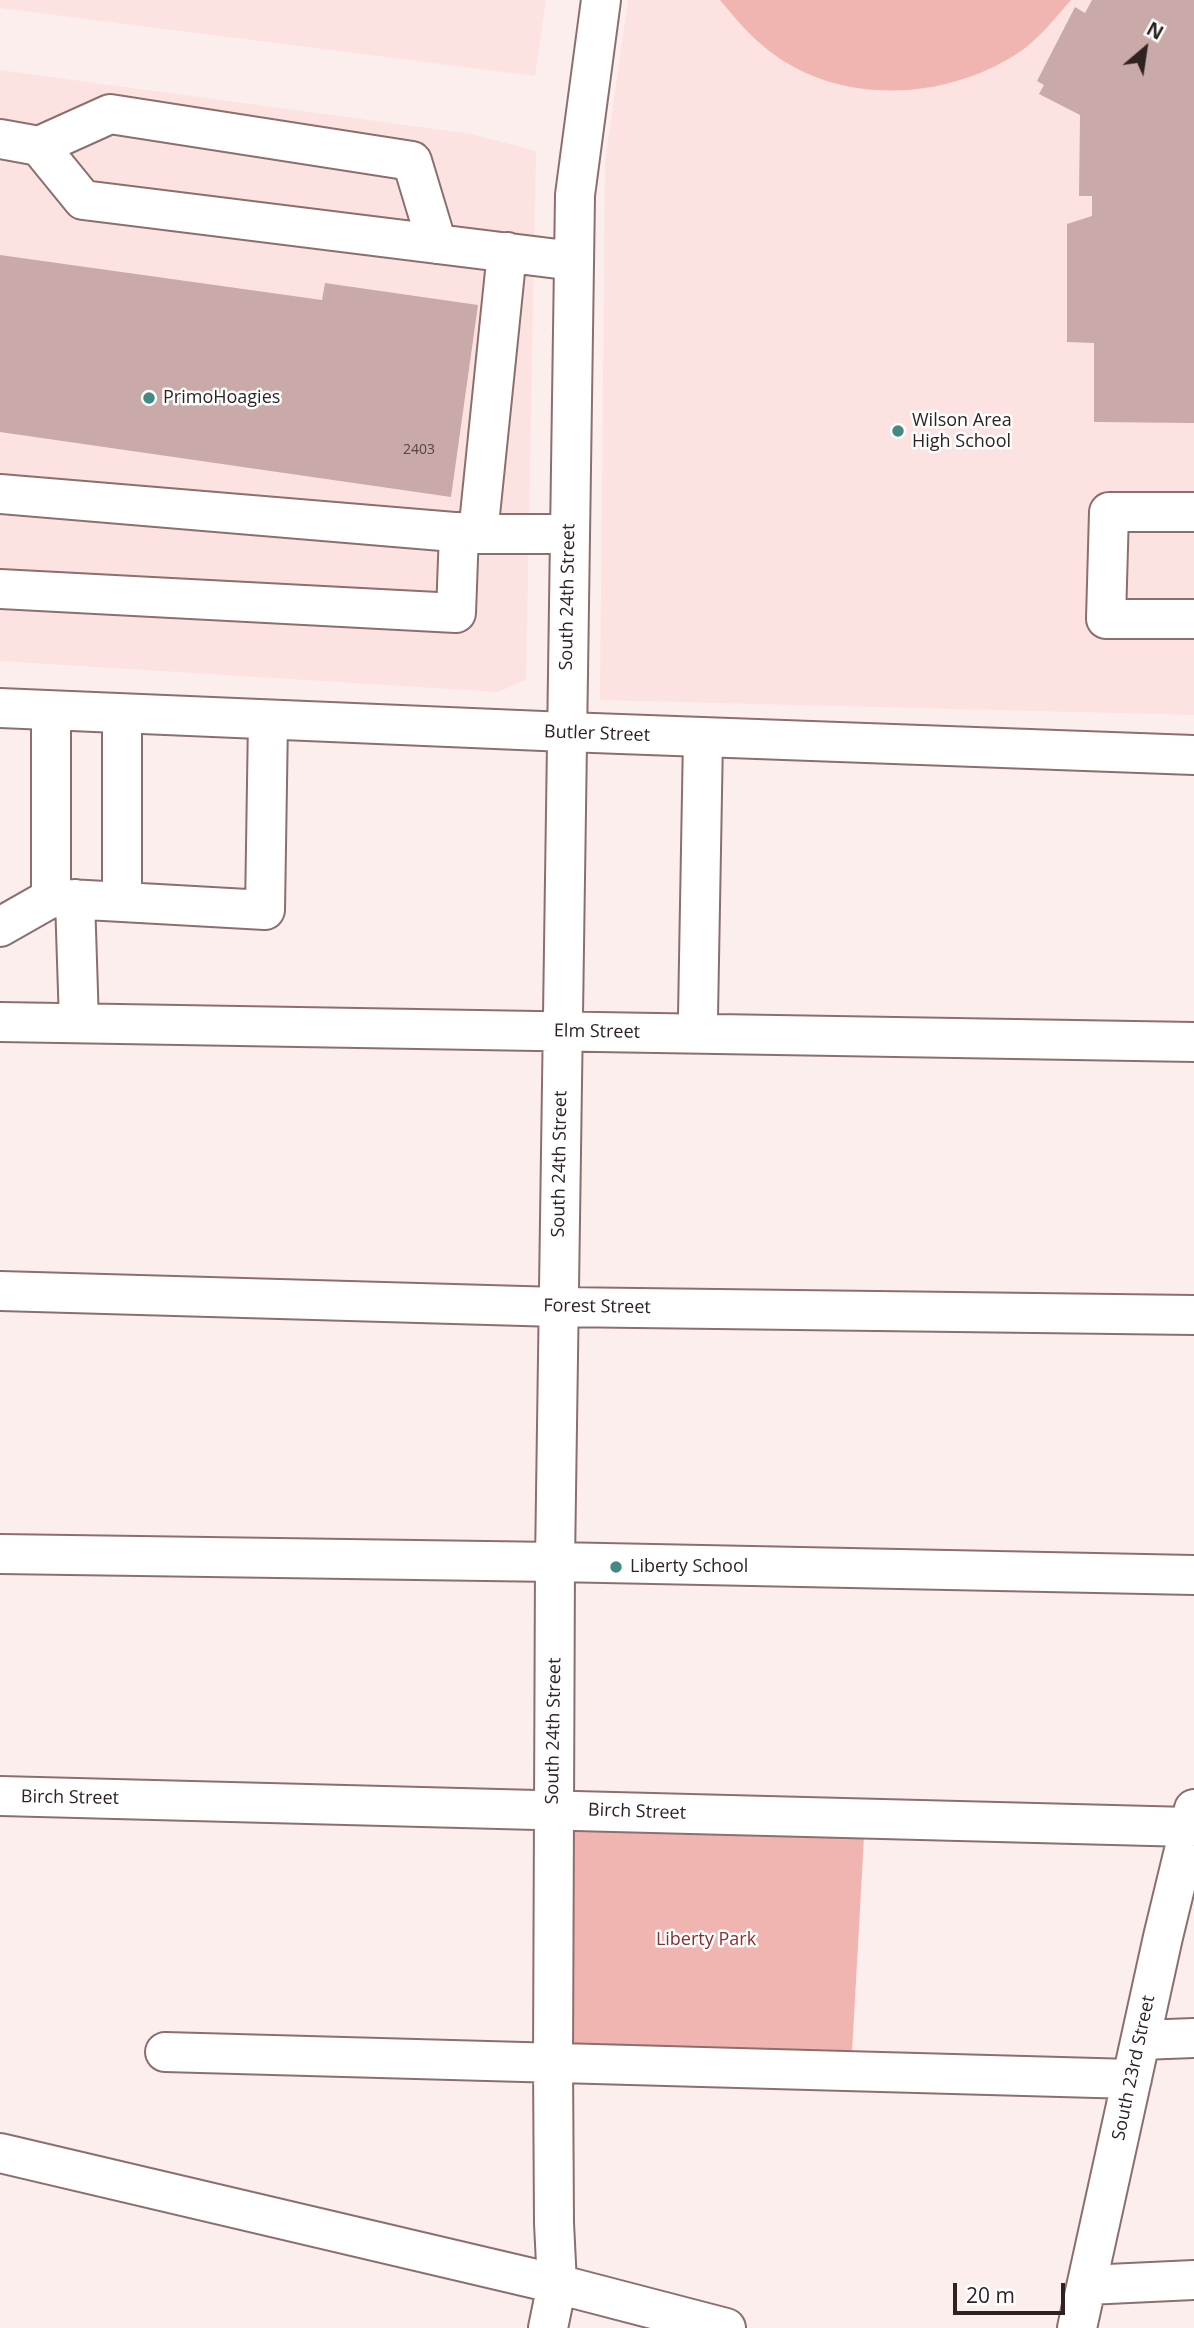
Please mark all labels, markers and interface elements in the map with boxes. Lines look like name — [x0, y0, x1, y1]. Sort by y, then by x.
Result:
north arrow — [1110, 14, 1180, 84]
text: N — [1142, 16, 1168, 46]
place label: PrimoHoagies — [163, 387, 280, 409]
marker: PrimoHoagies — [141, 390, 157, 406]
place label: Wilson Area High School — [912, 410, 1012, 452]
marker: Wilson Area High School — [890, 423, 906, 439]
house number: 2403 — [403, 442, 435, 458]
street label: South 24th Street — [556, 523, 580, 671]
street label: Butler Street — [544, 721, 650, 747]
street label: Elm Street — [554, 1020, 640, 1044]
street label: South 24th Street — [548, 1090, 572, 1238]
street label: Forest Street — [543, 1295, 651, 1319]
place label: Liberty School — [630, 1556, 748, 1578]
marker: Liberty School — [608, 1559, 624, 1575]
street label: South 24th Street — [542, 1657, 566, 1805]
street label: Birch Street — [21, 1786, 119, 1810]
street label: Birch Street — [588, 1799, 686, 1825]
park label: Liberty Park — [656, 1929, 756, 1951]
street label: South 23rd Street — [1108, 1993, 1160, 2143]
scale bar — [956, 2268, 1068, 2312]
text: 20 m — [966, 2281, 1015, 2309]

